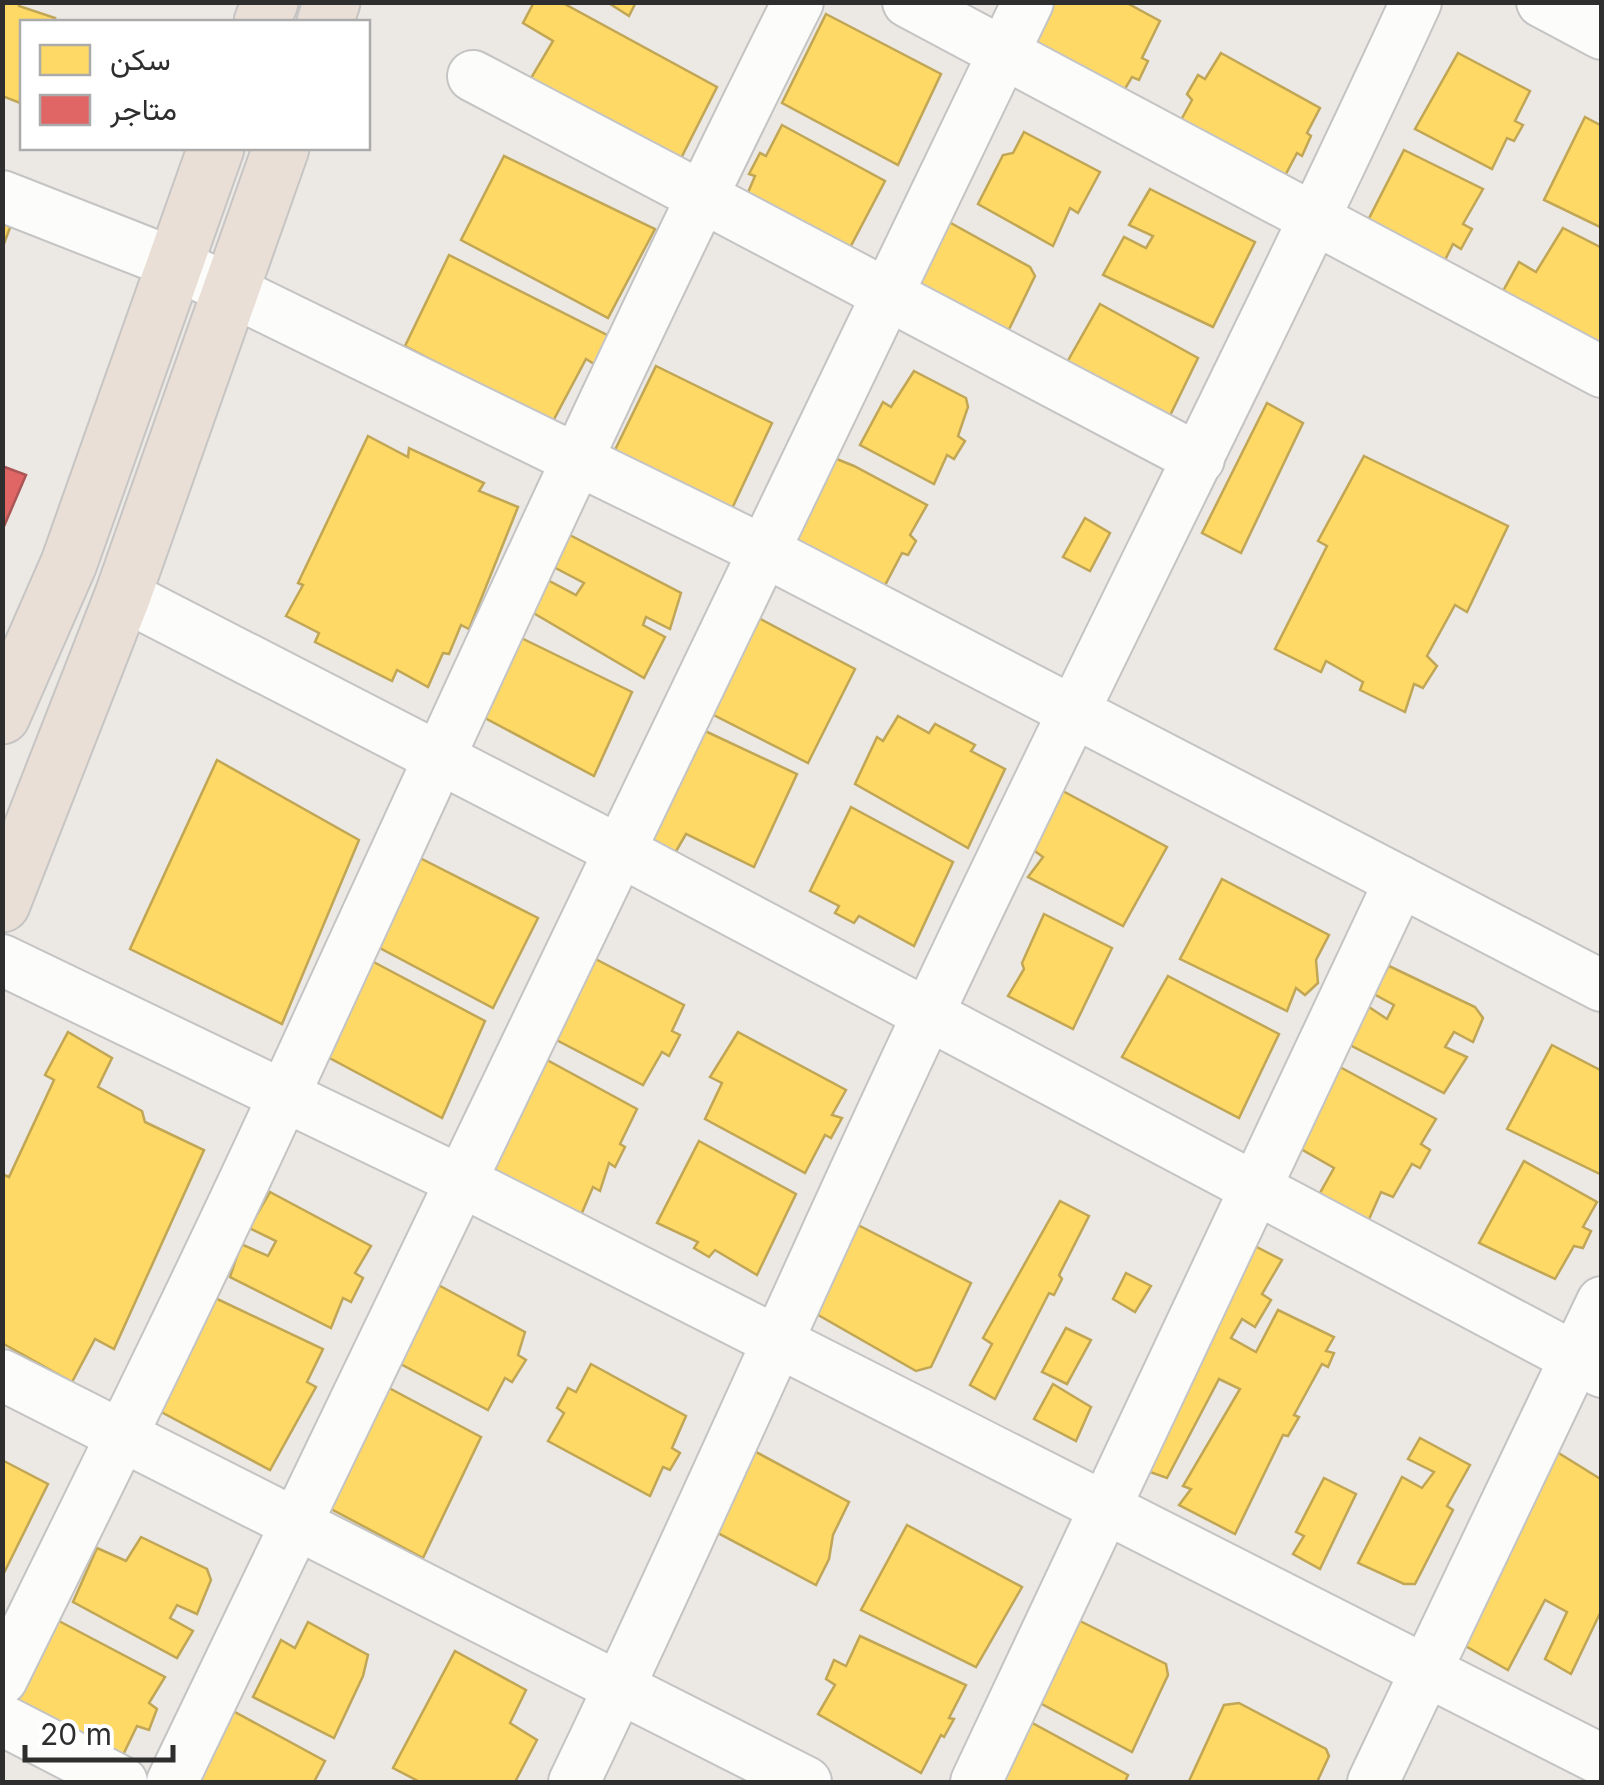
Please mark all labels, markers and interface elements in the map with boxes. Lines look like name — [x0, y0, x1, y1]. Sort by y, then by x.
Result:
legend — [20, 20, 370, 150]
text: سكن — [110, 41, 171, 78]
text: متاجر — [109, 91, 177, 128]
scale bar — [25, 1700, 172, 1762]
text: 20 m — [40, 1716, 112, 1752]

